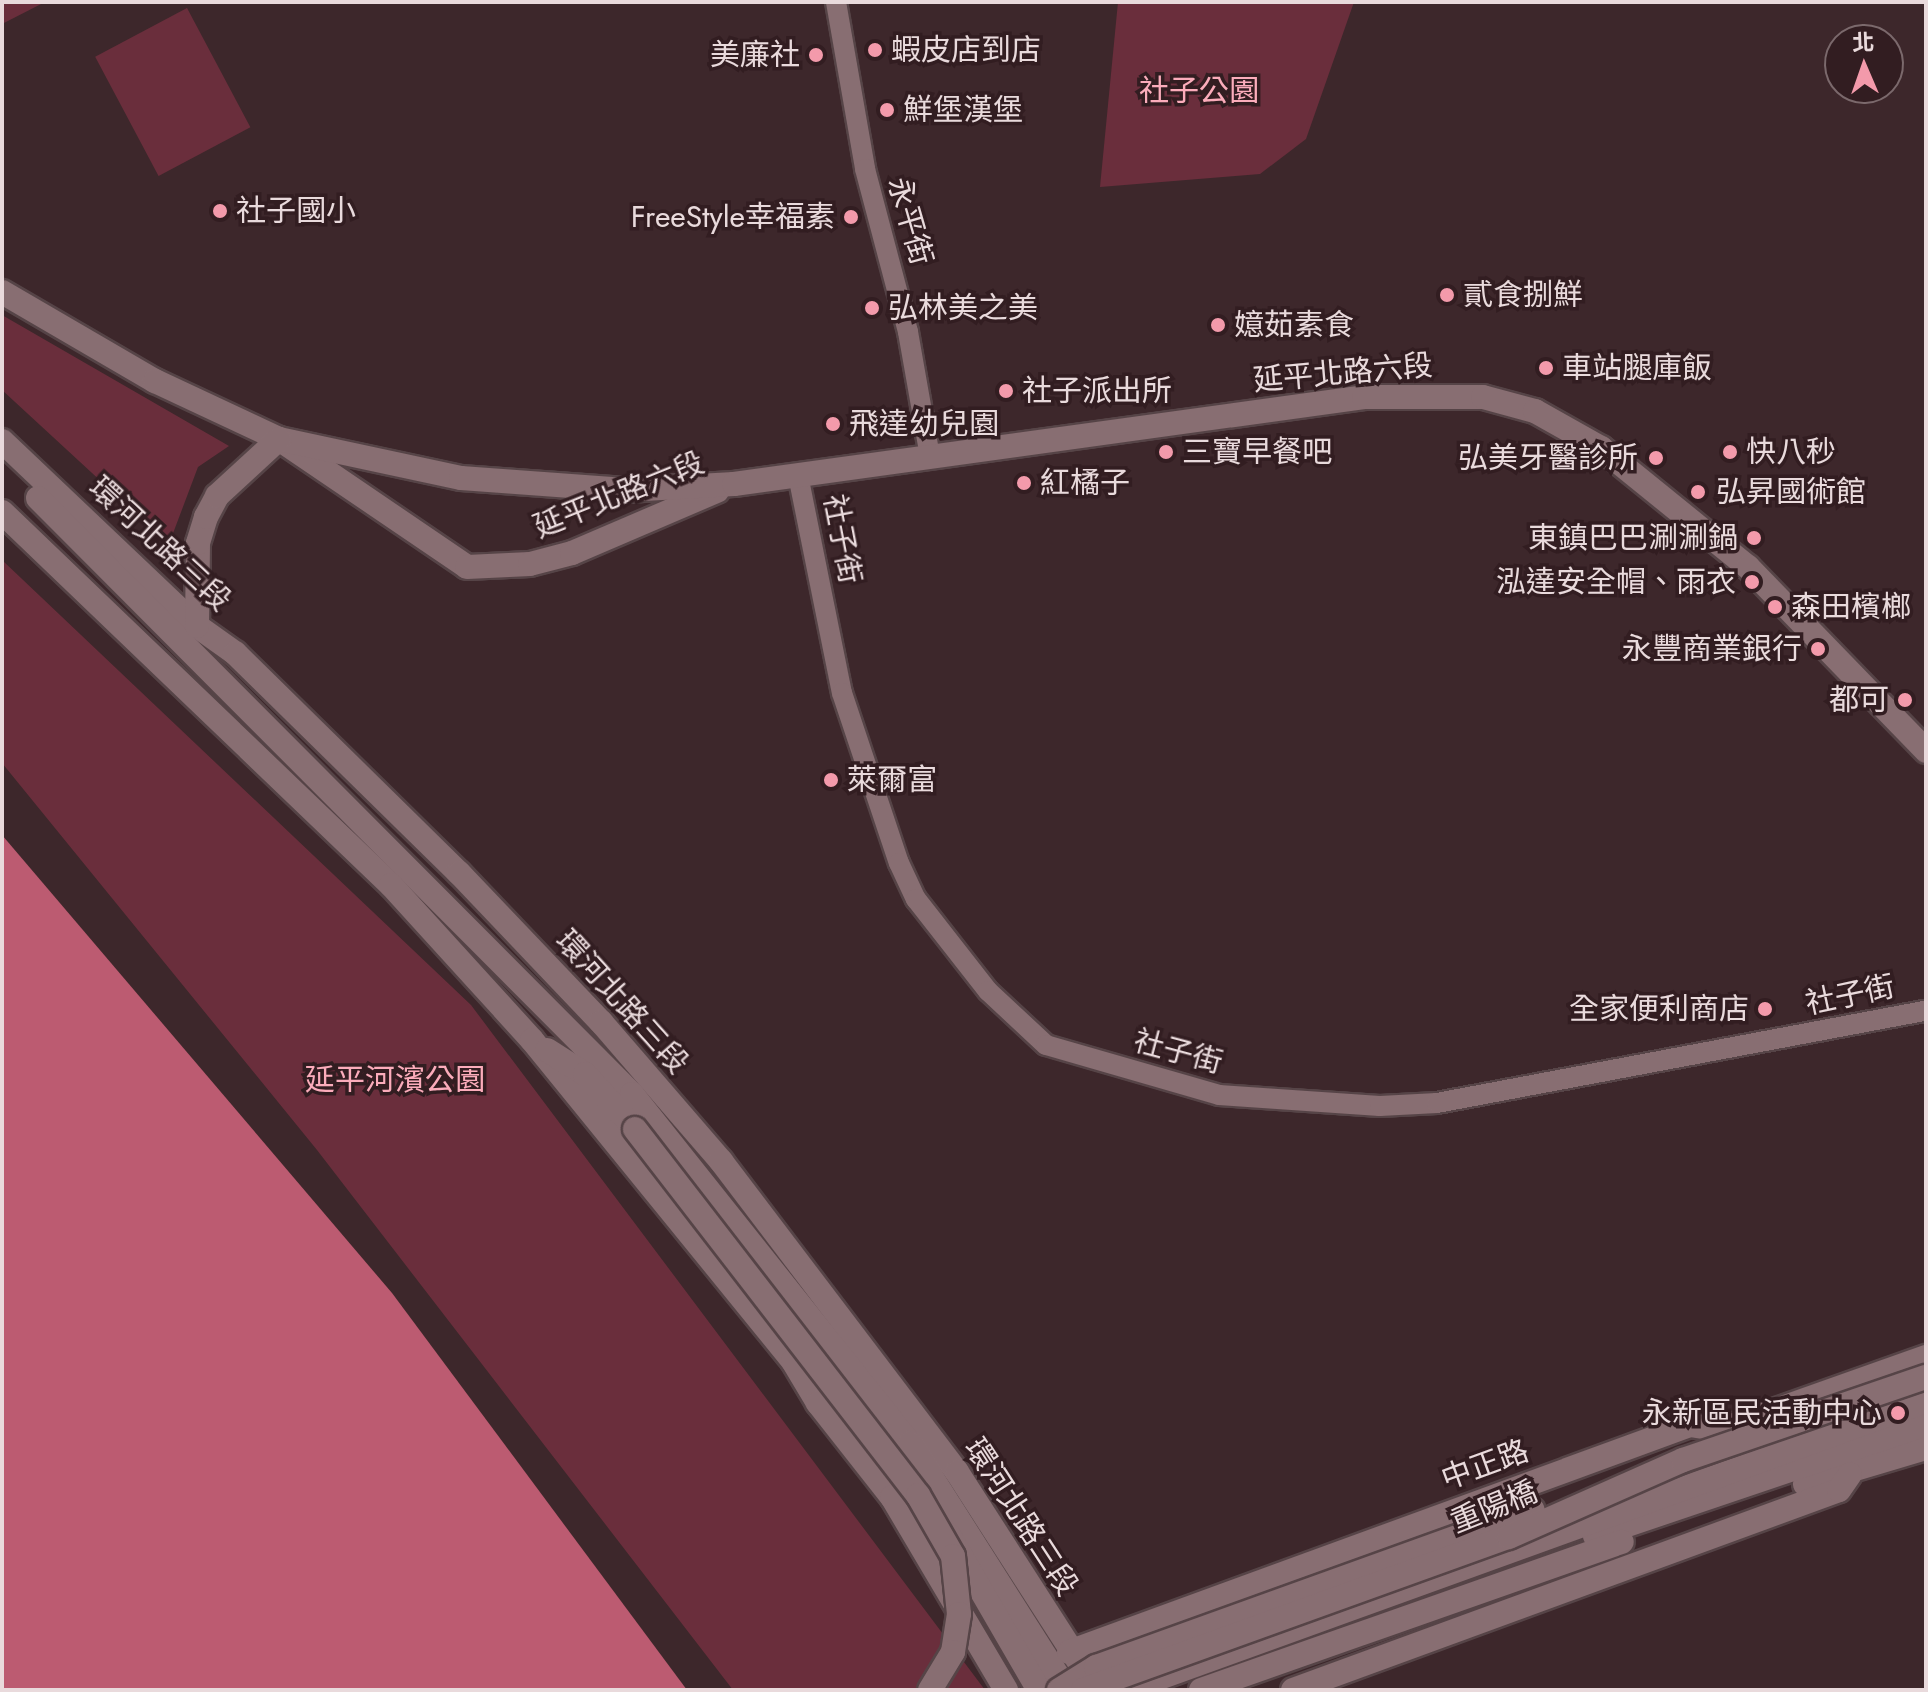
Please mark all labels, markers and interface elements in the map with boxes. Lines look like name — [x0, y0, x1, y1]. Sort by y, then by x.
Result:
north arrow — [1824, 24, 1904, 104]
text: 北 — [1852, 26, 1875, 58]
place label: 蝦皮店到店 — [891, 32, 1041, 68]
place label: 美廉社 — [710, 37, 800, 73]
marker: 蝦皮店到店 — [866, 41, 884, 59]
marker: 美廉社 — [807, 46, 825, 64]
park label: 社子公園 — [1139, 73, 1259, 109]
place label: 鮮堡漢堡 — [903, 92, 1023, 128]
marker: 鮮堡漢堡 — [878, 101, 896, 119]
street label: 永平街 — [880, 173, 940, 269]
place label: 社子國小 — [236, 193, 356, 229]
place label: FreeStyle幸福素 — [631, 199, 835, 235]
marker: 社子國小 — [211, 202, 229, 220]
marker: FreeStyle幸福素 — [842, 208, 860, 226]
place label: 貳食捌鮮 — [1463, 277, 1583, 313]
marker: 貳食捌鮮 — [1438, 286, 1456, 304]
place label: 弘林美之美 — [888, 290, 1038, 326]
marker: 弘林美之美 — [863, 299, 881, 317]
place label: 嬑茹素食 — [1234, 307, 1354, 343]
marker: 嬑茹素食 — [1209, 316, 1227, 334]
street label: 延平北路六段 — [1252, 347, 1434, 399]
place label: 車站腿庫飯 — [1562, 350, 1712, 386]
marker: 車站腿庫飯 — [1537, 359, 1555, 377]
place label: 社子派出所 — [1022, 373, 1172, 409]
marker: 社子派出所 — [997, 382, 1015, 400]
place label: 飛達幼兒園 — [849, 406, 999, 442]
marker: 飛達幼兒園 — [824, 415, 842, 433]
place label: 三寶早餐吧 — [1182, 434, 1332, 470]
place label: 快八秒 — [1746, 434, 1836, 470]
place label: 弘美牙醫診所 — [1458, 440, 1638, 476]
marker: 三寶早餐吧 — [1157, 443, 1175, 461]
marker: 快八秒 — [1721, 443, 1739, 461]
street label: 延平北路六段 — [529, 445, 709, 545]
marker: 弘美牙醫診所 — [1645, 447, 1667, 469]
place label: 紅橘子 — [1040, 465, 1130, 501]
street label: 環河北路三段 — [82, 469, 238, 619]
marker: 紅橘子 — [1015, 474, 1033, 492]
place label: 弘昇國術館 — [1716, 474, 1866, 510]
marker: 弘昇國術館 — [1687, 481, 1709, 503]
street label: 社子街 — [816, 491, 868, 587]
place label: 東鎮巴巴涮涮鍋 — [1528, 520, 1738, 556]
marker: 東鎮巴巴涮涮鍋 — [1745, 529, 1763, 547]
place label: 泓達安全帽、雨衣 — [1496, 564, 1736, 600]
marker: 泓達安全帽、雨衣 — [1743, 573, 1761, 591]
place label: 森田檳榔 — [1791, 589, 1911, 625]
marker: 森田檳榔 — [1766, 598, 1784, 616]
place label: 永豐商業銀行 — [1622, 631, 1802, 667]
marker: 永豐商業銀行 — [1809, 640, 1827, 658]
place label: 都可 — [1829, 682, 1889, 718]
marker: 都可 — [1896, 691, 1914, 709]
place label: 萊爾富 — [847, 762, 937, 798]
marker: 萊爾富 — [822, 771, 840, 789]
street label: 環河北路三段 — [548, 923, 696, 1081]
street label: 社子街 — [1802, 968, 1898, 1022]
place label: 全家便利商店 — [1569, 991, 1749, 1027]
marker: 全家便利商店 — [1756, 1000, 1774, 1018]
street label: 社子街 — [1130, 1023, 1226, 1081]
park label: 延平河濱公園 — [305, 1062, 485, 1098]
place label: 永新區民活動中心 — [1642, 1395, 1882, 1431]
marker: 永新區民活動中心 — [1889, 1404, 1907, 1422]
street label: 環河北路三段 — [957, 1432, 1085, 1602]
street label: 中正路 — [1437, 1433, 1533, 1497]
street label: 重陽橋 — [1446, 1473, 1542, 1541]

